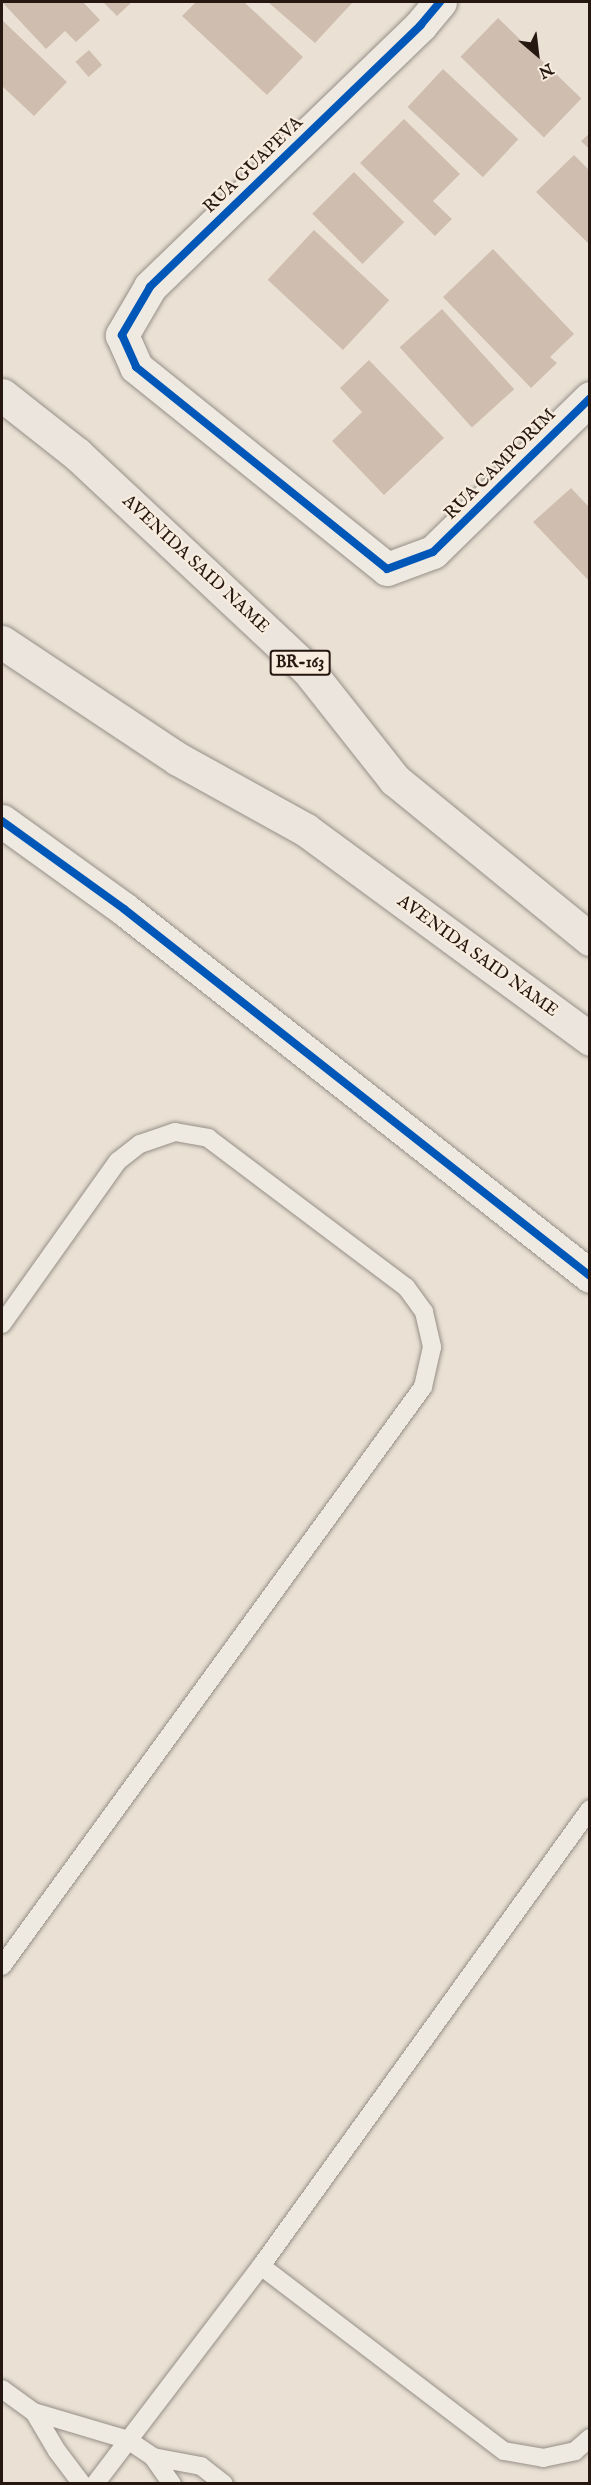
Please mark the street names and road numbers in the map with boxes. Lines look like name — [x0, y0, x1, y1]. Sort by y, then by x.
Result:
street label: RUA GUAPEVA — [200, 113, 308, 219]
street label: RUA CAMPORIM — [441, 405, 561, 525]
street label: AVENIDA SAID NAME — [117, 491, 273, 639]
road number: BR-163 — [268, 650, 332, 676]
street label: AVENIDA SAID NAME — [392, 891, 562, 1023]

